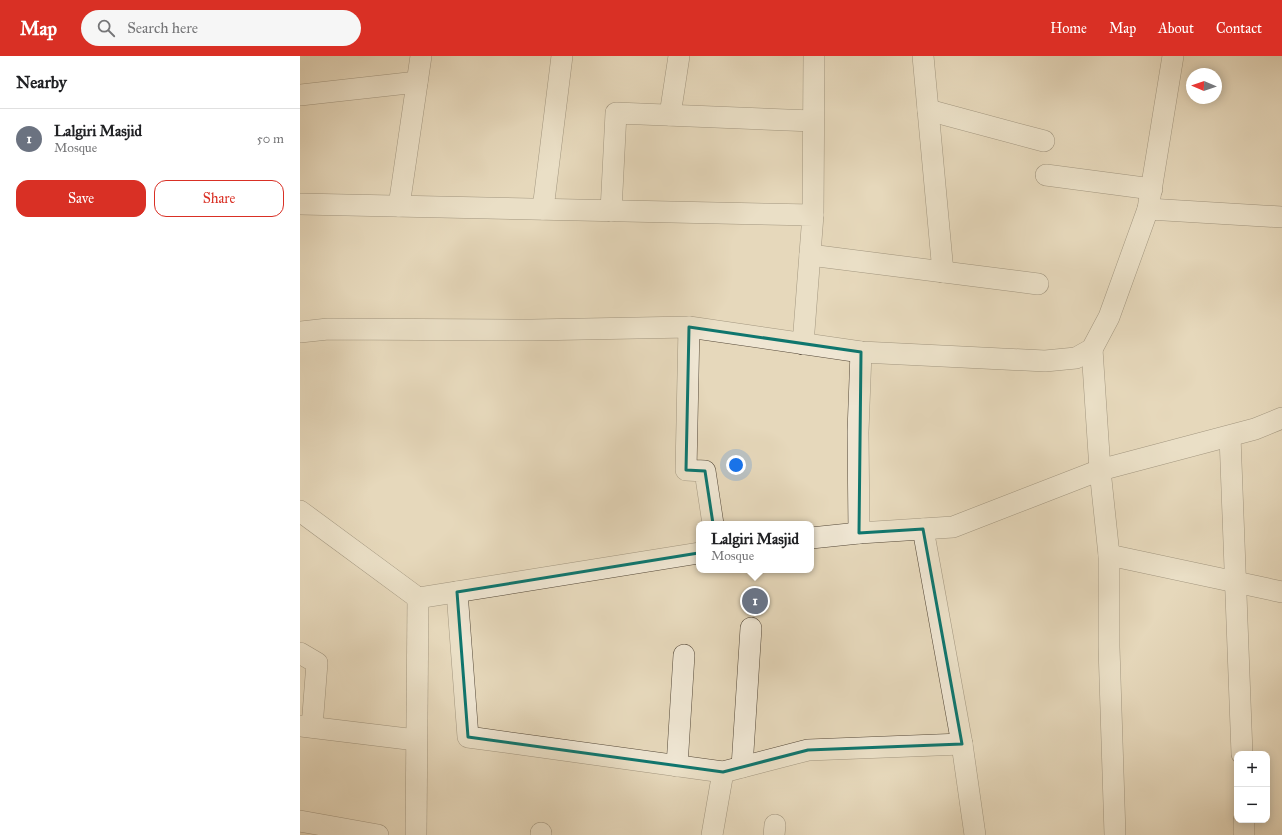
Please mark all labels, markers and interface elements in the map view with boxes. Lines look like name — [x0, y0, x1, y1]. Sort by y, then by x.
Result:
search box — [81, 10, 361, 46]
text: Map — [20, 17, 57, 40]
icon: search — [95, 17, 117, 39]
text: Search here — [127, 19, 198, 37]
text: Home — [1050, 20, 1087, 37]
text: Map — [1109, 20, 1136, 37]
text: About — [1158, 20, 1194, 37]
text: Contact — [1216, 20, 1262, 37]
north arrow — [1186, 68, 1222, 104]
text: Nearby — [16, 72, 67, 93]
text: Lalgiri Masjid — [54, 122, 142, 140]
text: 1 — [26, 131, 32, 147]
text: 50 m — [257, 131, 284, 147]
text: Mosque — [54, 140, 97, 156]
button: Save — [16, 180, 146, 217]
button: Share — [154, 180, 284, 217]
your location — [726, 455, 746, 475]
popup — [696, 521, 814, 573]
text: Lalgiri Masjid — [711, 530, 799, 548]
text: Mosque — [711, 548, 754, 564]
pin: 1 — [742, 586, 768, 616]
map controls — [1234, 751, 1270, 823]
button: + — [1234, 751, 1270, 787]
button: − — [1234, 787, 1270, 823]

